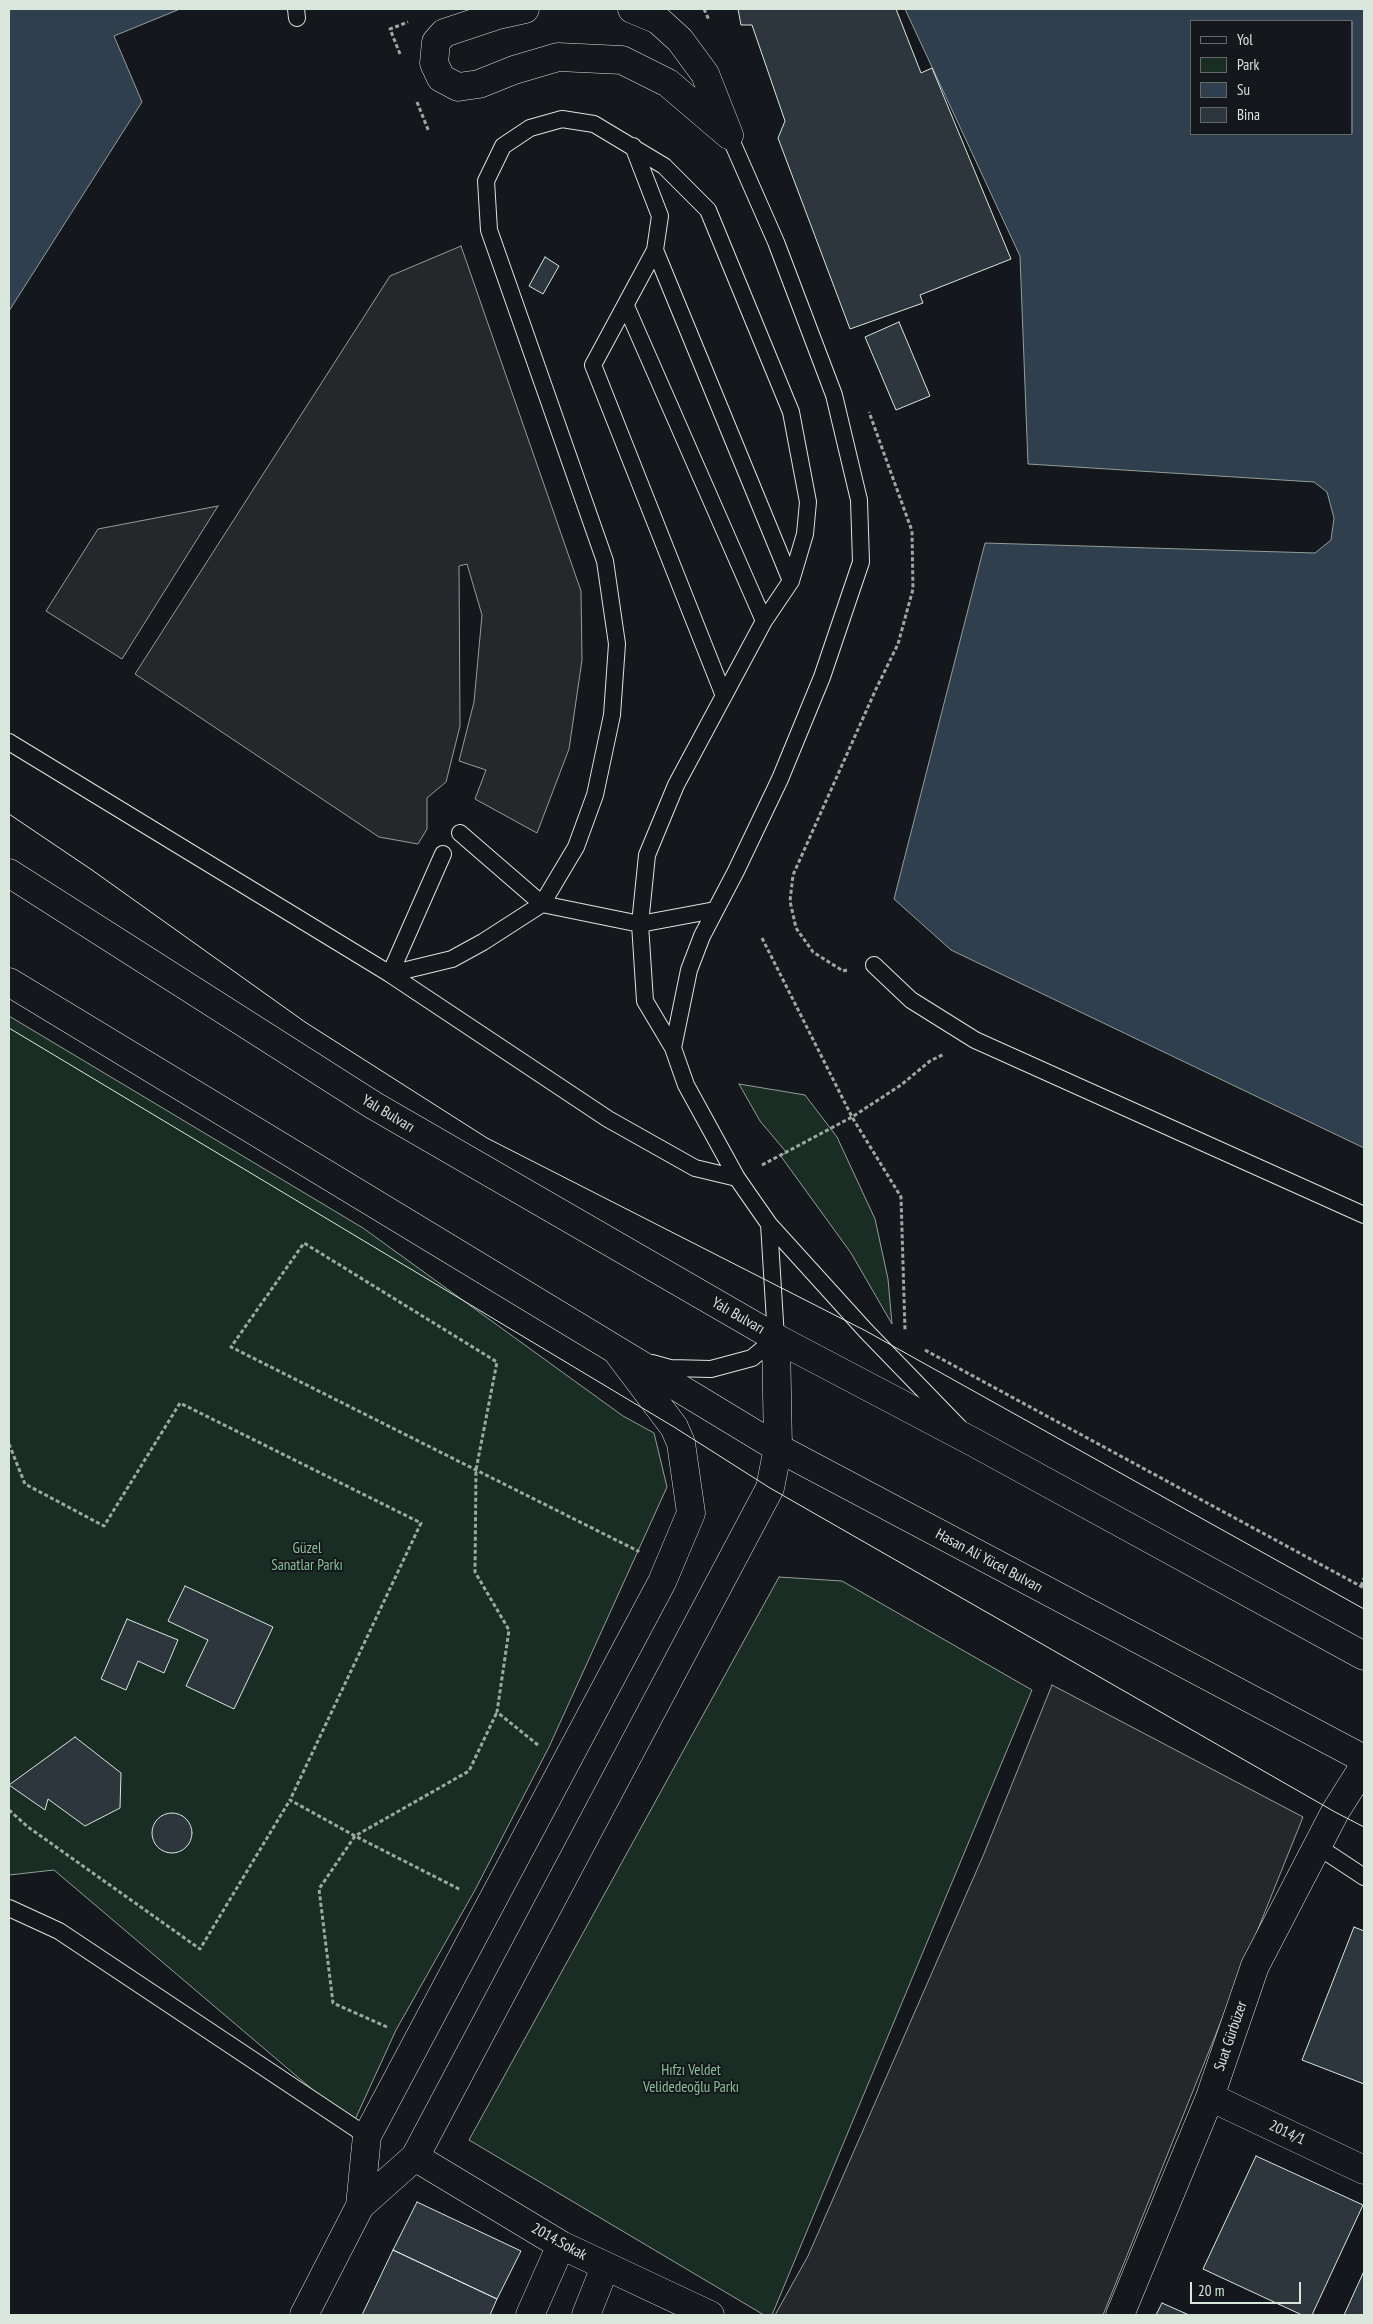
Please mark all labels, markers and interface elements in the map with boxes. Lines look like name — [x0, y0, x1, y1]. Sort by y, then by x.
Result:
legend — [1190, 20, 1353, 135]
text: Yol — [1237, 30, 1253, 49]
text: Park — [1237, 55, 1259, 74]
text: Su — [1237, 80, 1250, 99]
text: Bina — [1237, 105, 1260, 124]
street label: Yalı Bulvarı — [358, 1091, 418, 1137]
street label: Yalı Bulvarı — [708, 1294, 768, 1338]
street label: Hasan Ali Yücel Bulvarı — [932, 1525, 1046, 1597]
park label: Güzel Sanatlar Parkı — [271, 1540, 343, 1575]
street label: Suat Gürbüzer — [1211, 1999, 1251, 2073]
park label: Hıfzı Veldet Velidedeoğlu Parkı — [643, 2062, 739, 2097]
street label: 2014/1 — [1266, 2117, 1308, 2149]
street label: 2014.Sokak — [528, 2220, 590, 2264]
scale bar — [1193, 2272, 1304, 2304]
text: 20 m — [1198, 2281, 1224, 2300]

